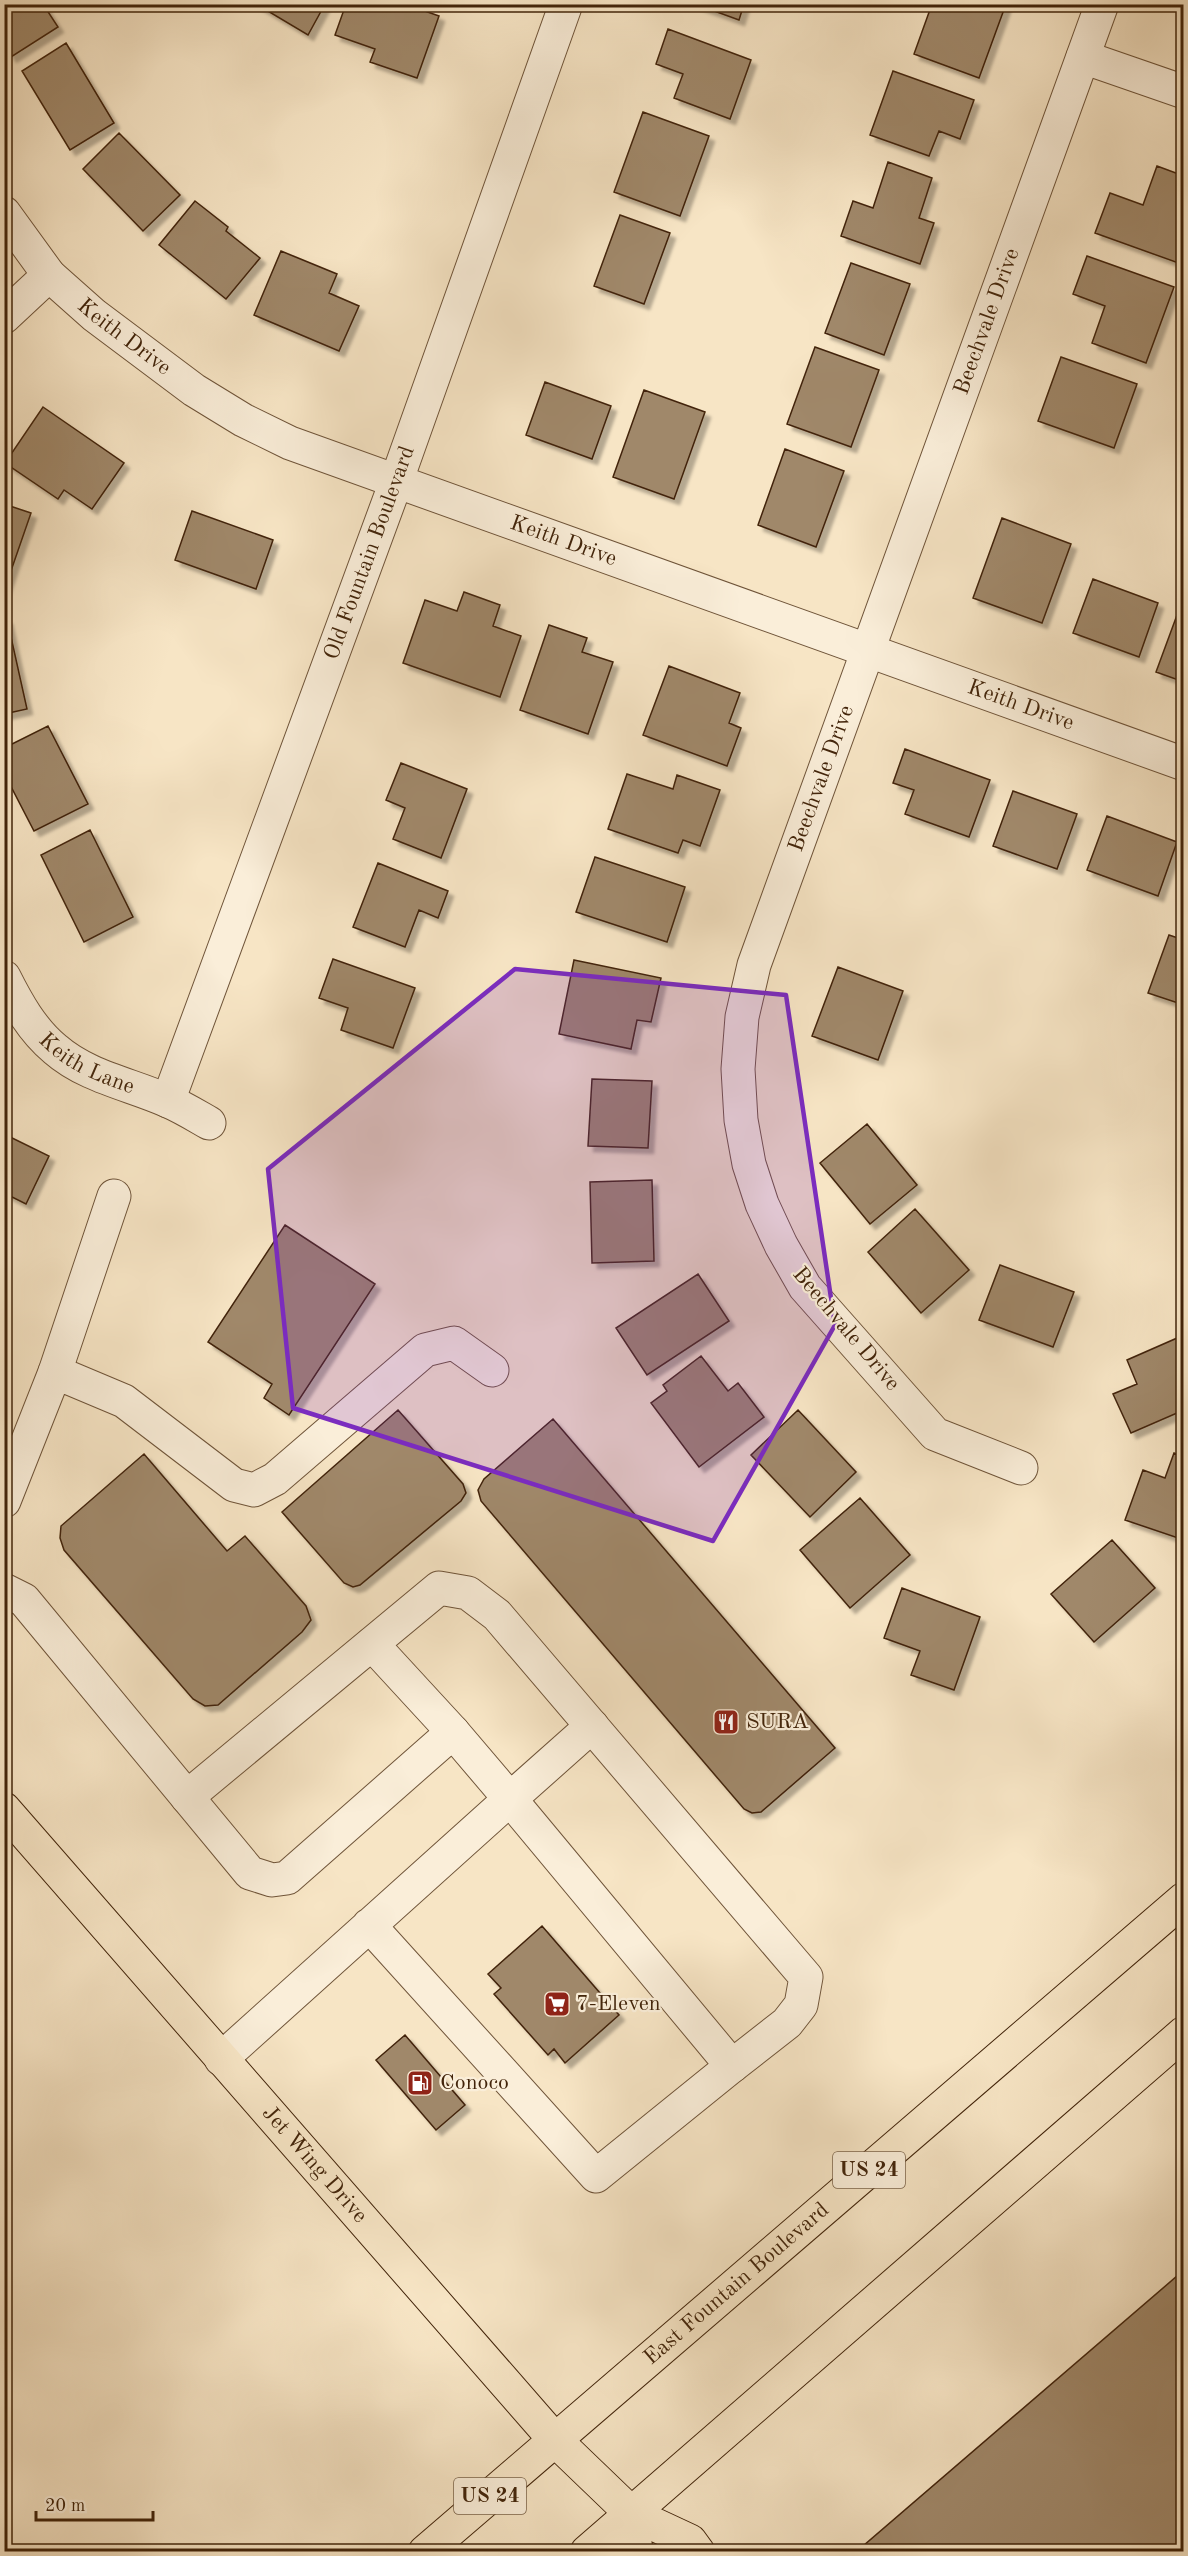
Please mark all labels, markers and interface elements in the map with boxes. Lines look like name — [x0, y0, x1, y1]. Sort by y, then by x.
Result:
street label: Beechvale Drive — [950, 245, 1024, 398]
street label: Keith Drive — [73, 294, 175, 380]
street label: Old Fountain Boulevard — [321, 443, 419, 663]
street label: Keith Drive — [507, 512, 619, 570]
street label: Keith Drive — [965, 676, 1077, 735]
street label: Beechvale Drive — [785, 702, 858, 855]
street label: Keith Lane — [34, 1029, 137, 1098]
street label: Beechvale Drive — [788, 1263, 904, 1395]
restaurant icon: SURA — [711, 1707, 741, 1737]
place label: SURA — [746, 1711, 809, 1733]
supermarket icon: 7-Eleven — [542, 1989, 572, 2019]
place label: 7-Eleven — [576, 1993, 661, 2015]
fuel station icon: Conoco — [405, 2068, 435, 2098]
place label: Conoco — [440, 2072, 509, 2094]
street label: Jet Wing Drive — [258, 2102, 371, 2227]
road number: US 24 — [833, 2152, 905, 2188]
street label: East Fountain Boulevard — [640, 2199, 833, 2369]
road number: US 24 — [454, 2478, 526, 2514]
scale bar — [36, 2484, 153, 2522]
text: 20 m — [45, 2497, 85, 2515]

